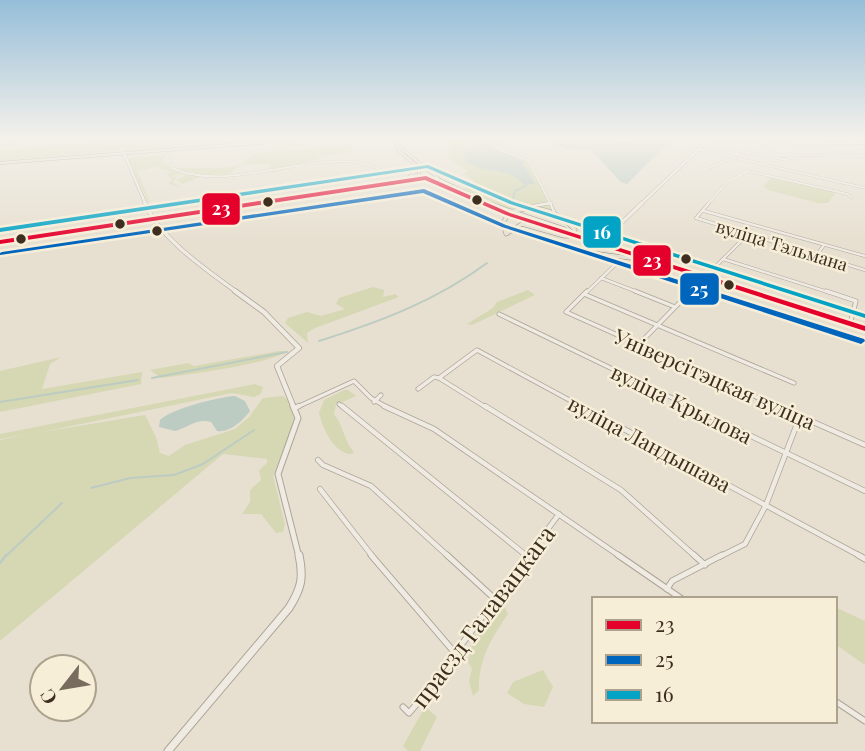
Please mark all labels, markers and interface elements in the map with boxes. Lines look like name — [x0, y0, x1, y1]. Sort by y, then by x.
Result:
line badge: 23 — [201, 192, 241, 226]
unlabelled marker — [470, 193, 484, 207]
text: 23 — [211, 194, 231, 220]
unlabelled marker — [261, 195, 275, 209]
street label: вуліца Тэльмана — [713, 214, 851, 276]
line badge: 16 — [582, 215, 622, 249]
unlabelled marker — [113, 217, 127, 231]
text: 16 — [593, 218, 611, 244]
unlabelled marker — [150, 224, 164, 238]
unlabelled marker — [14, 232, 28, 246]
line badge: 23 — [632, 244, 672, 277]
text: 23 — [642, 246, 662, 272]
unlabelled marker — [679, 252, 693, 266]
line badge: 25 — [679, 272, 720, 306]
text: 25 — [690, 275, 709, 301]
unlabelled marker — [722, 278, 736, 292]
street label: Універсітэцкая вуліца — [609, 321, 821, 435]
street label: вуліца Крылова — [607, 357, 758, 449]
street label: вуліца Ландышава — [564, 388, 737, 498]
street label: праезд Галавацкага — [403, 518, 561, 714]
legend — [592, 597, 837, 723]
text: 23 — [655, 609, 675, 637]
text: 25 — [655, 644, 674, 672]
north arrow — [28, 653, 98, 723]
text: 16 — [655, 679, 674, 707]
text: С — [33, 685, 62, 710]

